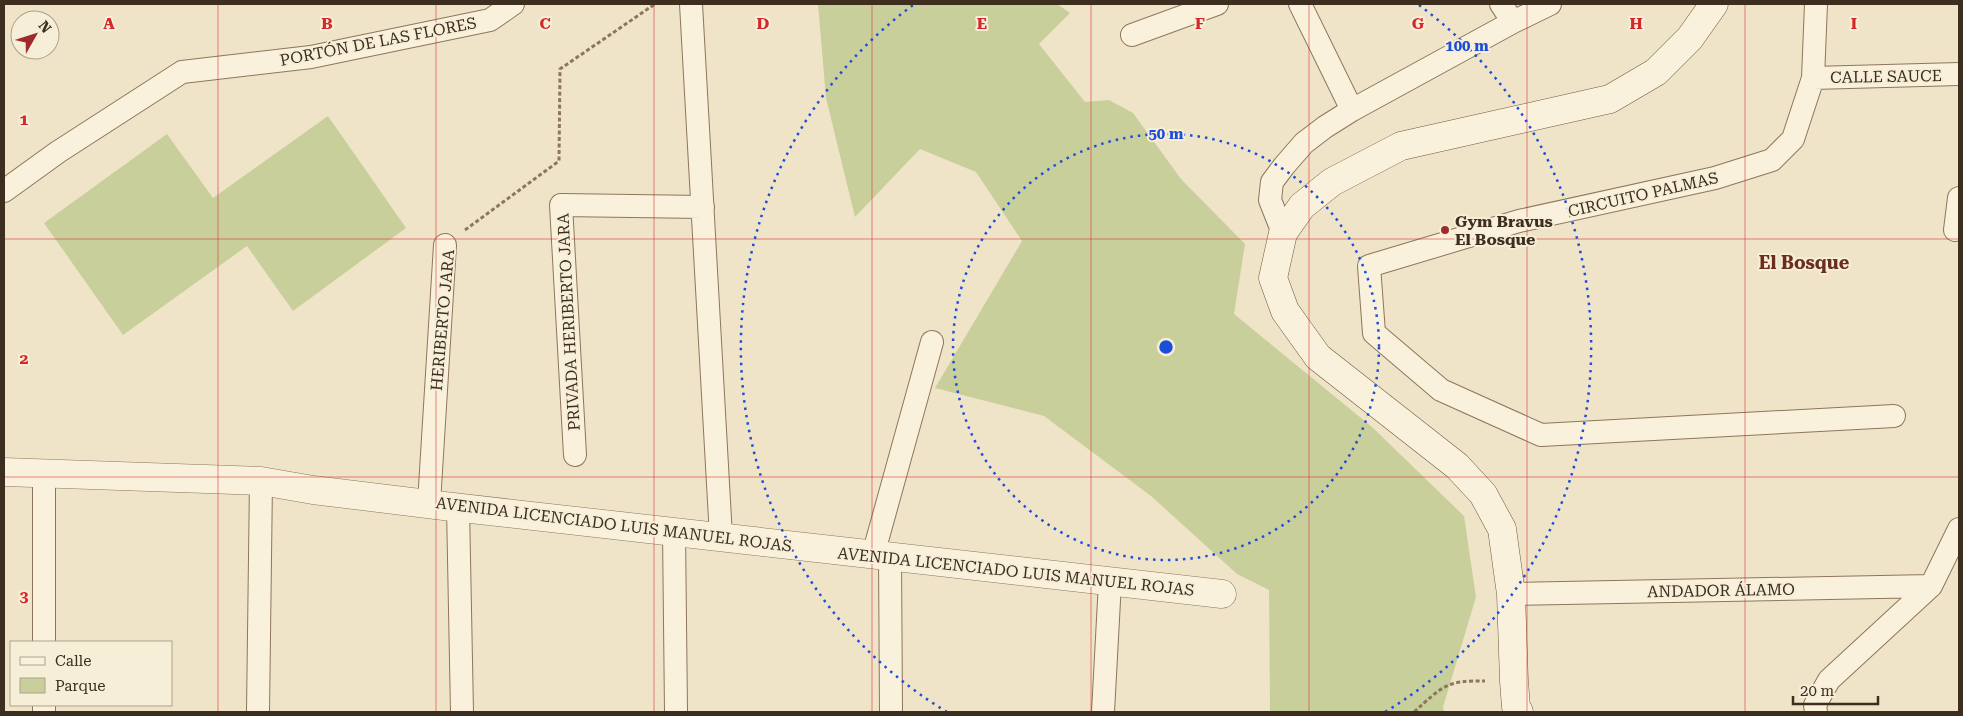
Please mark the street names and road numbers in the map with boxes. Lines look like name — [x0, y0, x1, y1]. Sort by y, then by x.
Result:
street label: PORTÓN DE LAS FLORES — [278, 13, 478, 70]
street label: CALLE SAUCE — [1830, 66, 1942, 87]
street label: CIRCUITO PALMAS — [1566, 168, 1720, 221]
street label: PRIVADA HERIBERTO JARA — [553, 212, 584, 431]
street label: HERIBERTO JARA — [427, 248, 458, 392]
street label: AVENIDA LICENCIADO LUIS MANUEL ROJAS — [435, 493, 793, 556]
street label: AVENIDA LICENCIADO LUIS MANUEL ROJAS — [837, 543, 1195, 600]
street label: ANDADOR ÁLAMO — [1647, 580, 1795, 601]

